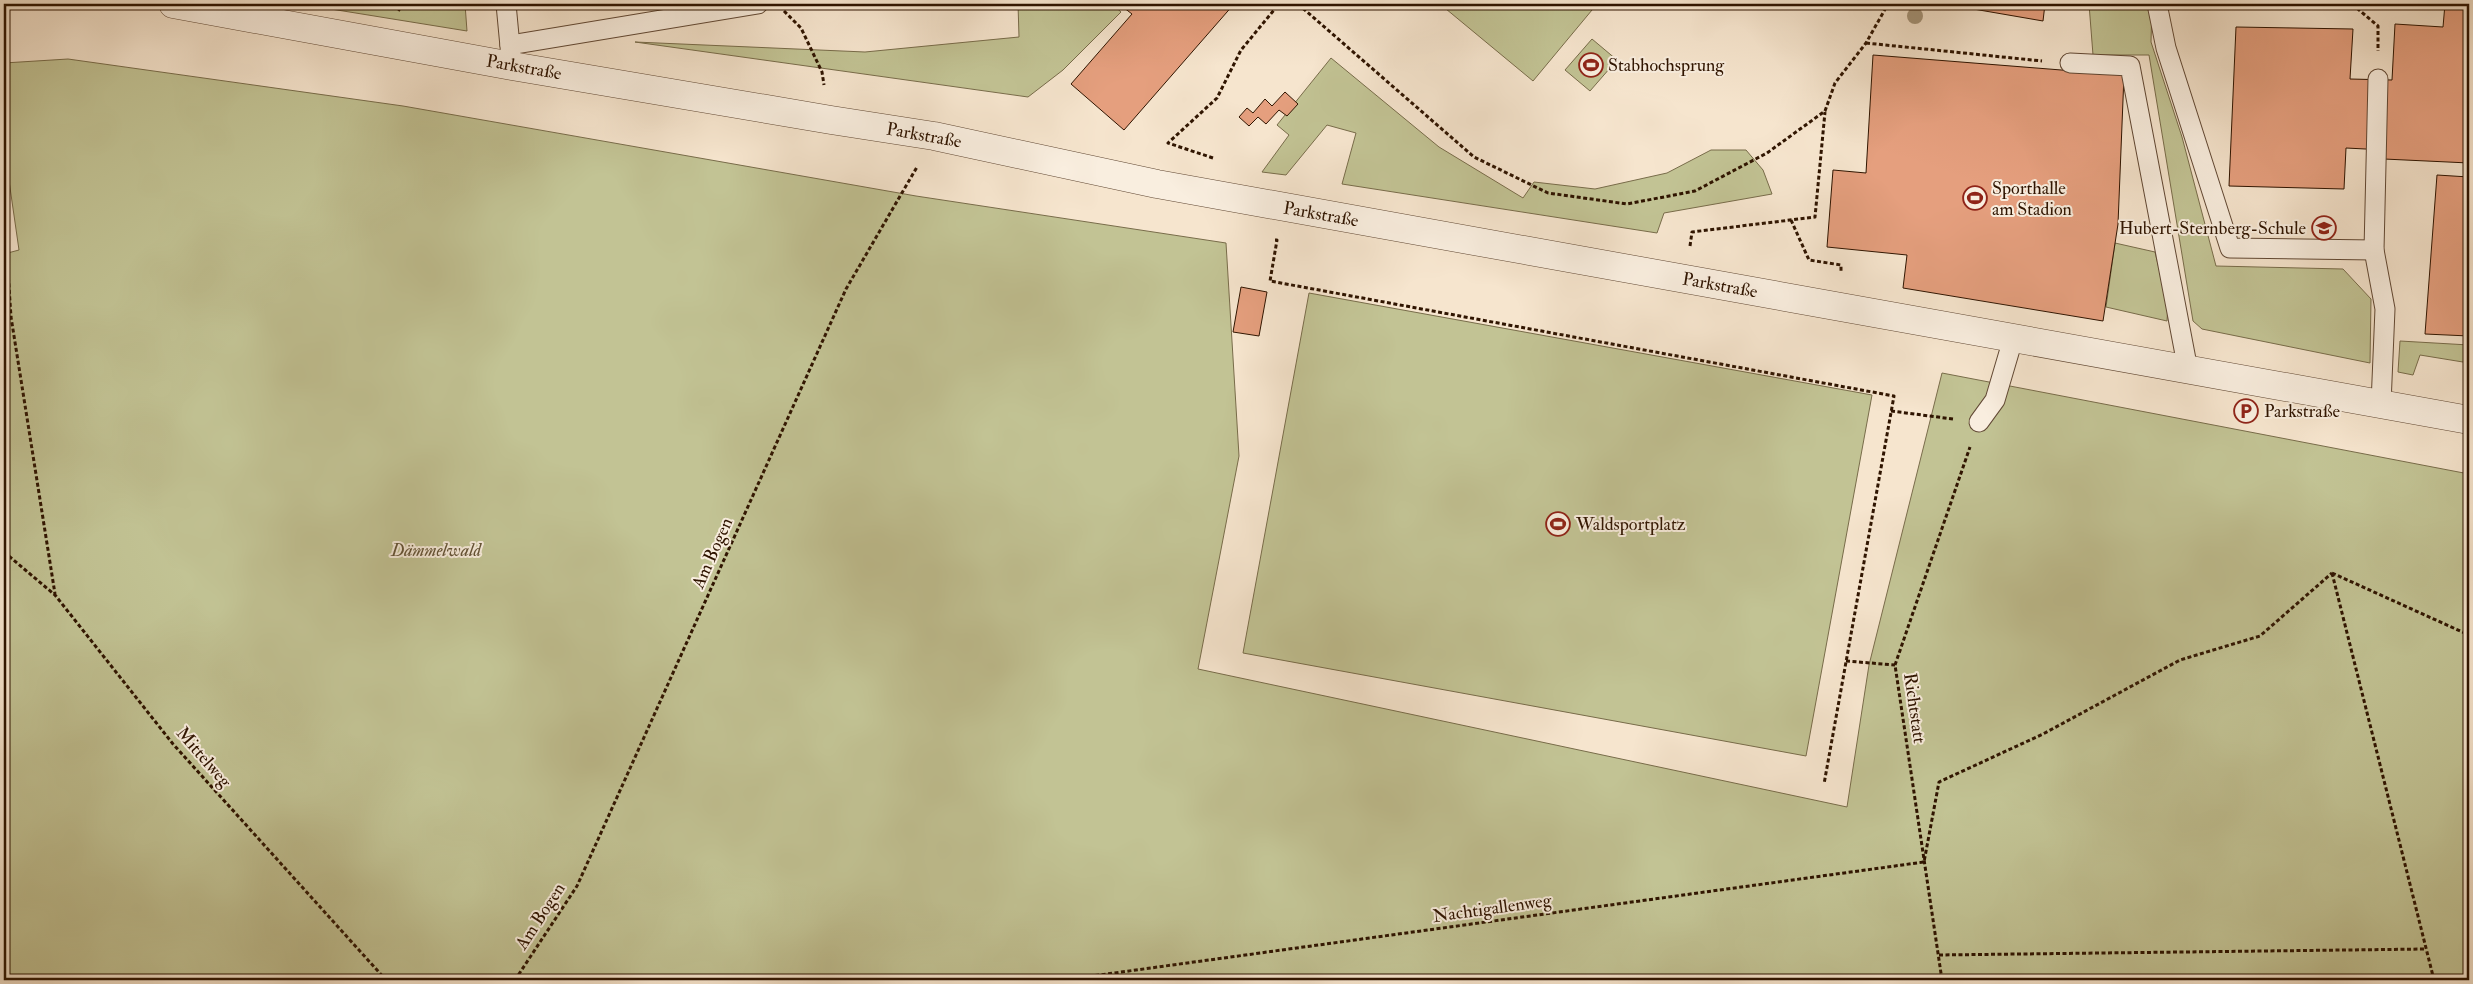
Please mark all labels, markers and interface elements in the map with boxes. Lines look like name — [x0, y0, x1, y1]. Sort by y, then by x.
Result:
street label: Parkstraße — [485, 50, 564, 85]
sports icon: Stabhochsprung — [1578, 52, 1604, 78]
place label: Stabhochsprung — [1608, 54, 1725, 77]
street label: Parkstraße — [885, 118, 964, 153]
place label: Sporthalle am Stadion — [1992, 177, 2072, 221]
sports icon: Sporthalle am Stadion — [1962, 185, 1988, 211]
street label: Parkstraße — [1282, 197, 1361, 232]
school or university icon: Hubert-Sternberg-Schule — [2311, 215, 2337, 241]
place label: Hubert-Sternberg-Schule — [2119, 217, 2306, 240]
street label: Parkstraße — [1681, 268, 1760, 303]
parking icon: Parkstraße — [2233, 398, 2259, 424]
place label: Parkstraße — [2264, 400, 2340, 423]
sports icon: Waldsportplatz — [1545, 511, 1571, 537]
place label: Waldsportplatz — [1575, 513, 1686, 536]
street label: Am Bogen — [686, 514, 738, 593]
park label: Dämmelwald — [390, 539, 482, 562]
street label: Richtstatt — [1898, 671, 1931, 745]
street label: Mittelweg — [171, 722, 237, 793]
street label: Am Bogen — [510, 878, 571, 955]
street label: Nachtigallenweg — [1431, 889, 1554, 928]

